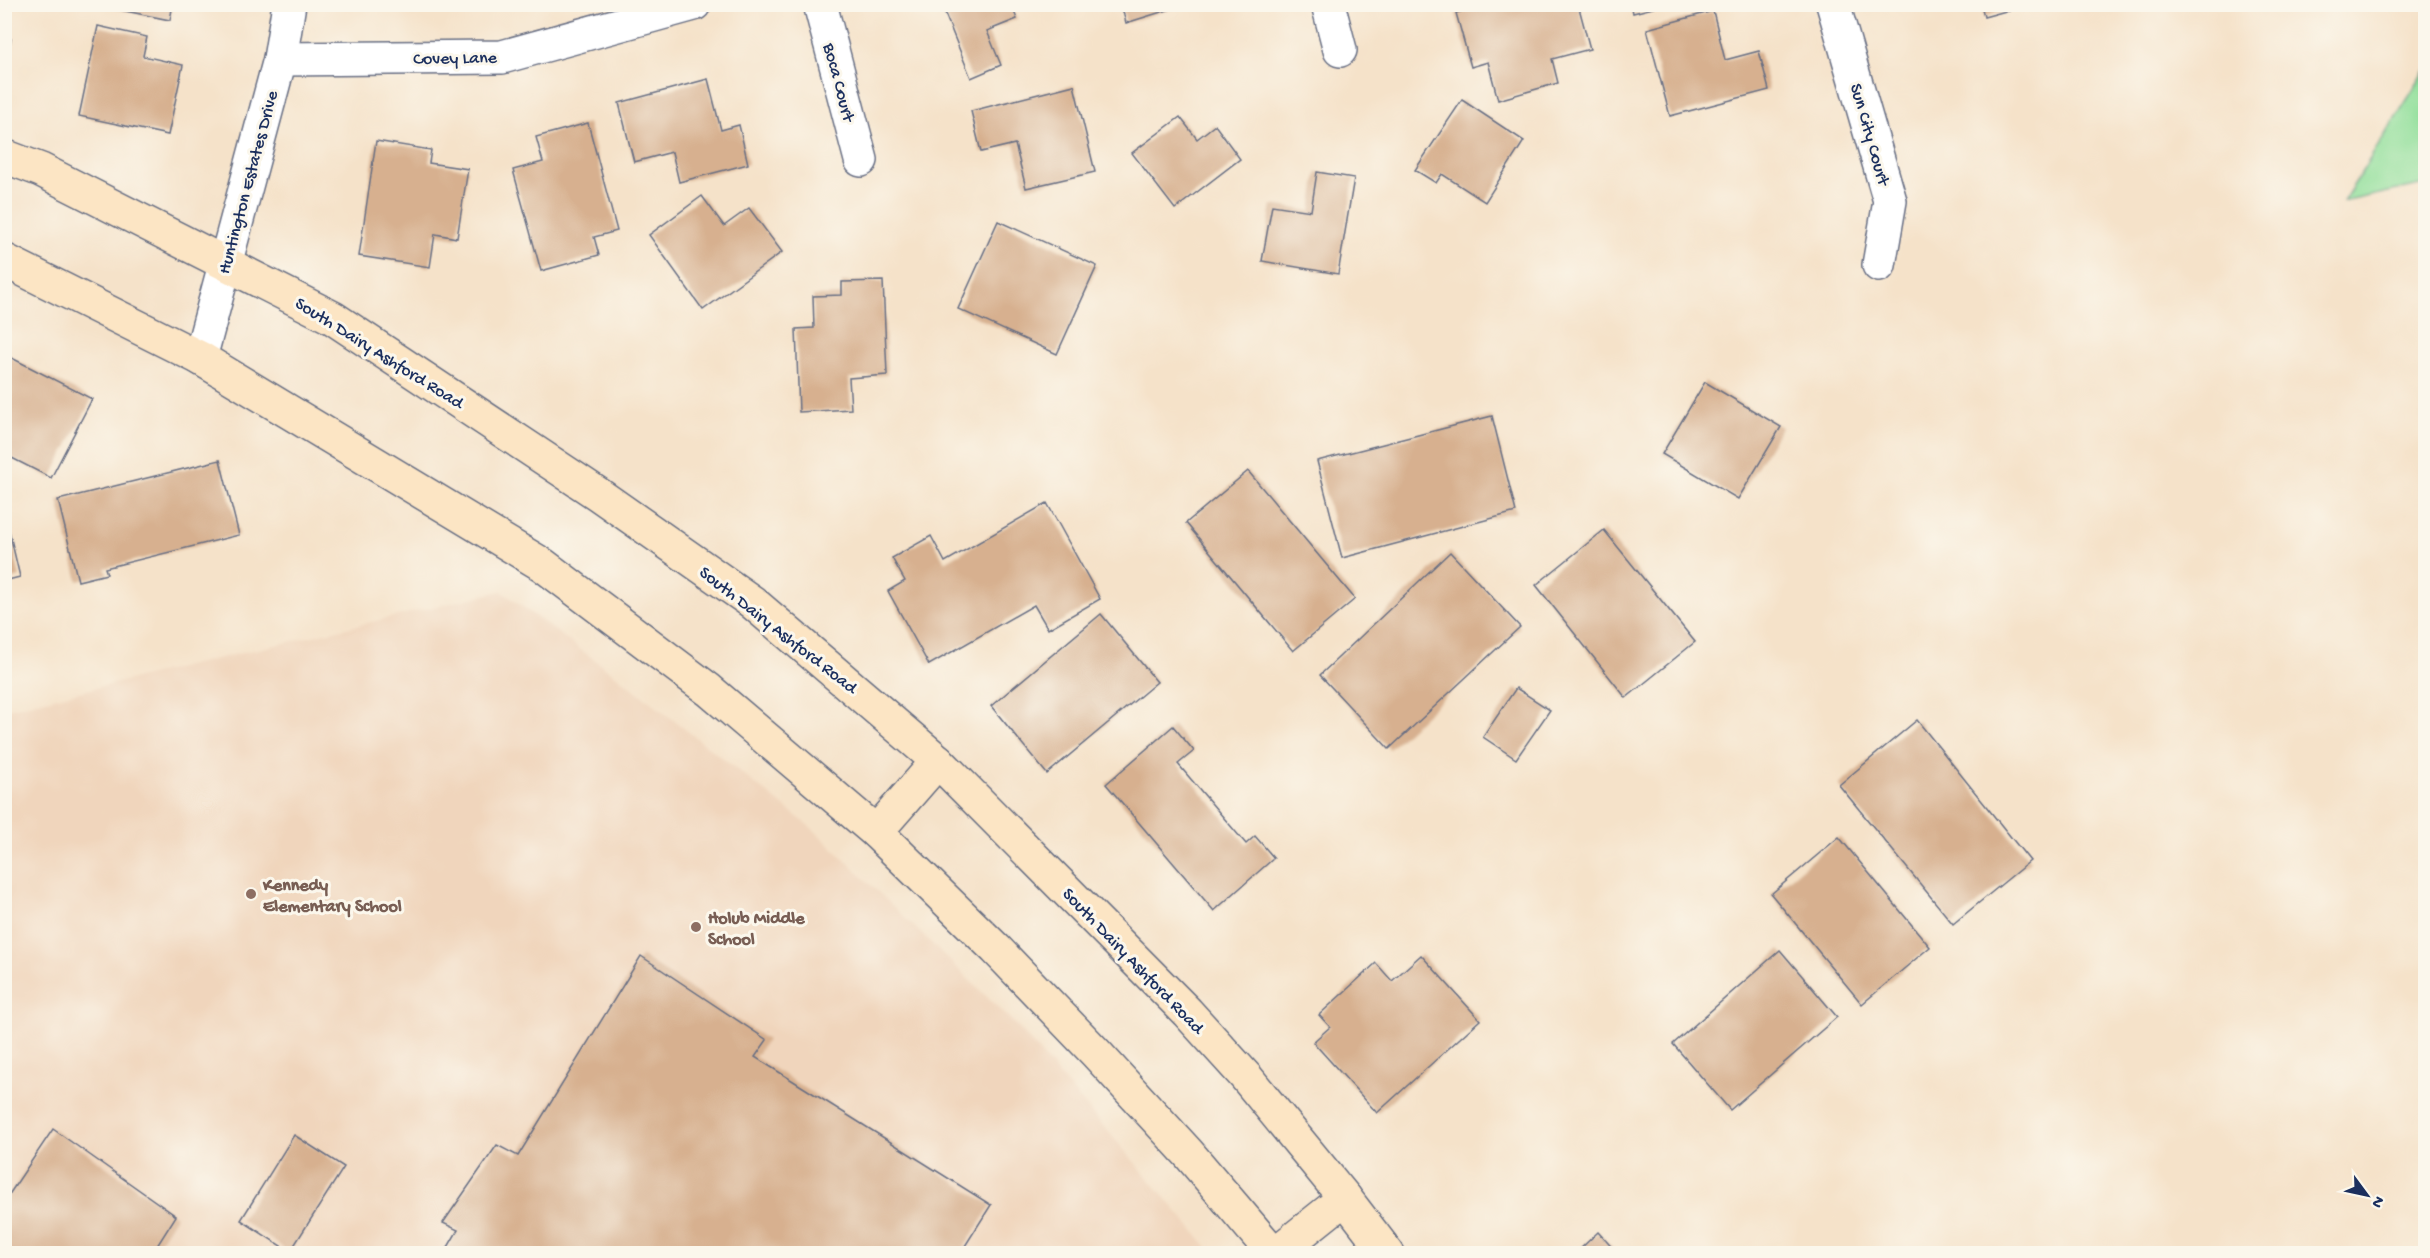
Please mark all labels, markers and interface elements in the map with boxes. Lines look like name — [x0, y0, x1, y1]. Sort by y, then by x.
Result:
street label: Boca Court — [817, 40, 859, 126]
street label: Covey Lane — [413, 48, 498, 71]
street label: Sun City Court — [1844, 81, 1894, 190]
street label: Huntington Estates Drive — [215, 88, 284, 277]
street label: South Dairy Ashford Road — [291, 294, 468, 415]
street label: South Dairy Ashford Road — [694, 563, 862, 700]
place label: Kennedy Elementary School — [262, 876, 402, 918]
street label: South Dairy Ashford Road — [1057, 884, 1208, 1040]
marker: Kennedy Elementary School — [244, 887, 258, 901]
place label: Holub Middle School — [708, 909, 805, 951]
marker: Holub Middle School — [689, 920, 703, 934]
north arrow — [2337, 1165, 2397, 1225]
text: N — [2366, 1192, 2387, 1211]

